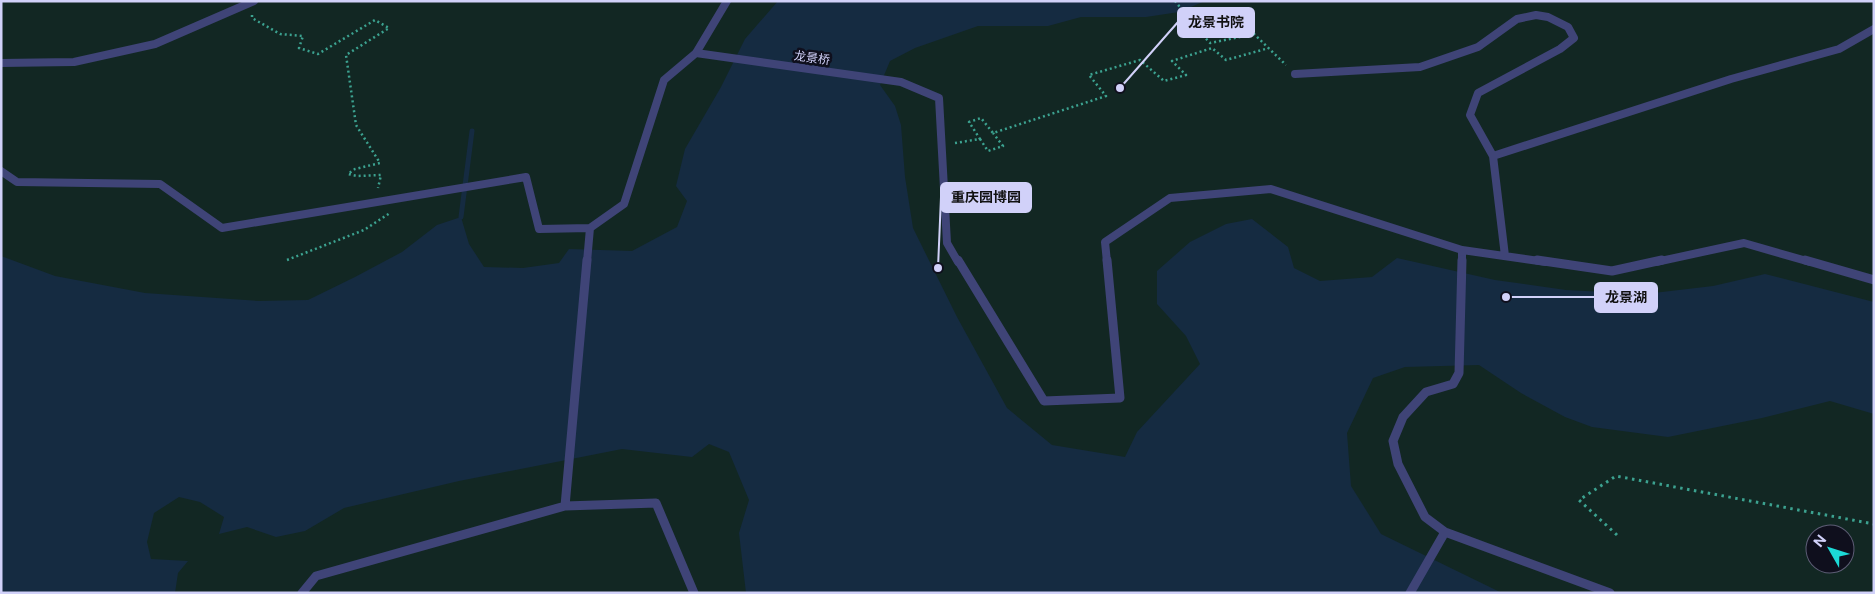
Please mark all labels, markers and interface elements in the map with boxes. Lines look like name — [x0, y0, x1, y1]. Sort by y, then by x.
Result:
callout: 龙景书院 — [1178, 8, 1254, 37]
text: 龙景书院 — [1188, 14, 1244, 30]
street label: 龙景桥 — [793, 49, 831, 67]
callout: 重庆园博园 — [941, 183, 1031, 212]
text: 重庆园博园 — [951, 189, 1021, 205]
callout: 龙景湖 — [1595, 283, 1657, 312]
text: 龙景湖 — [1605, 289, 1647, 305]
north arrow — [1805, 524, 1855, 574]
text: N — [1810, 532, 1830, 550]

